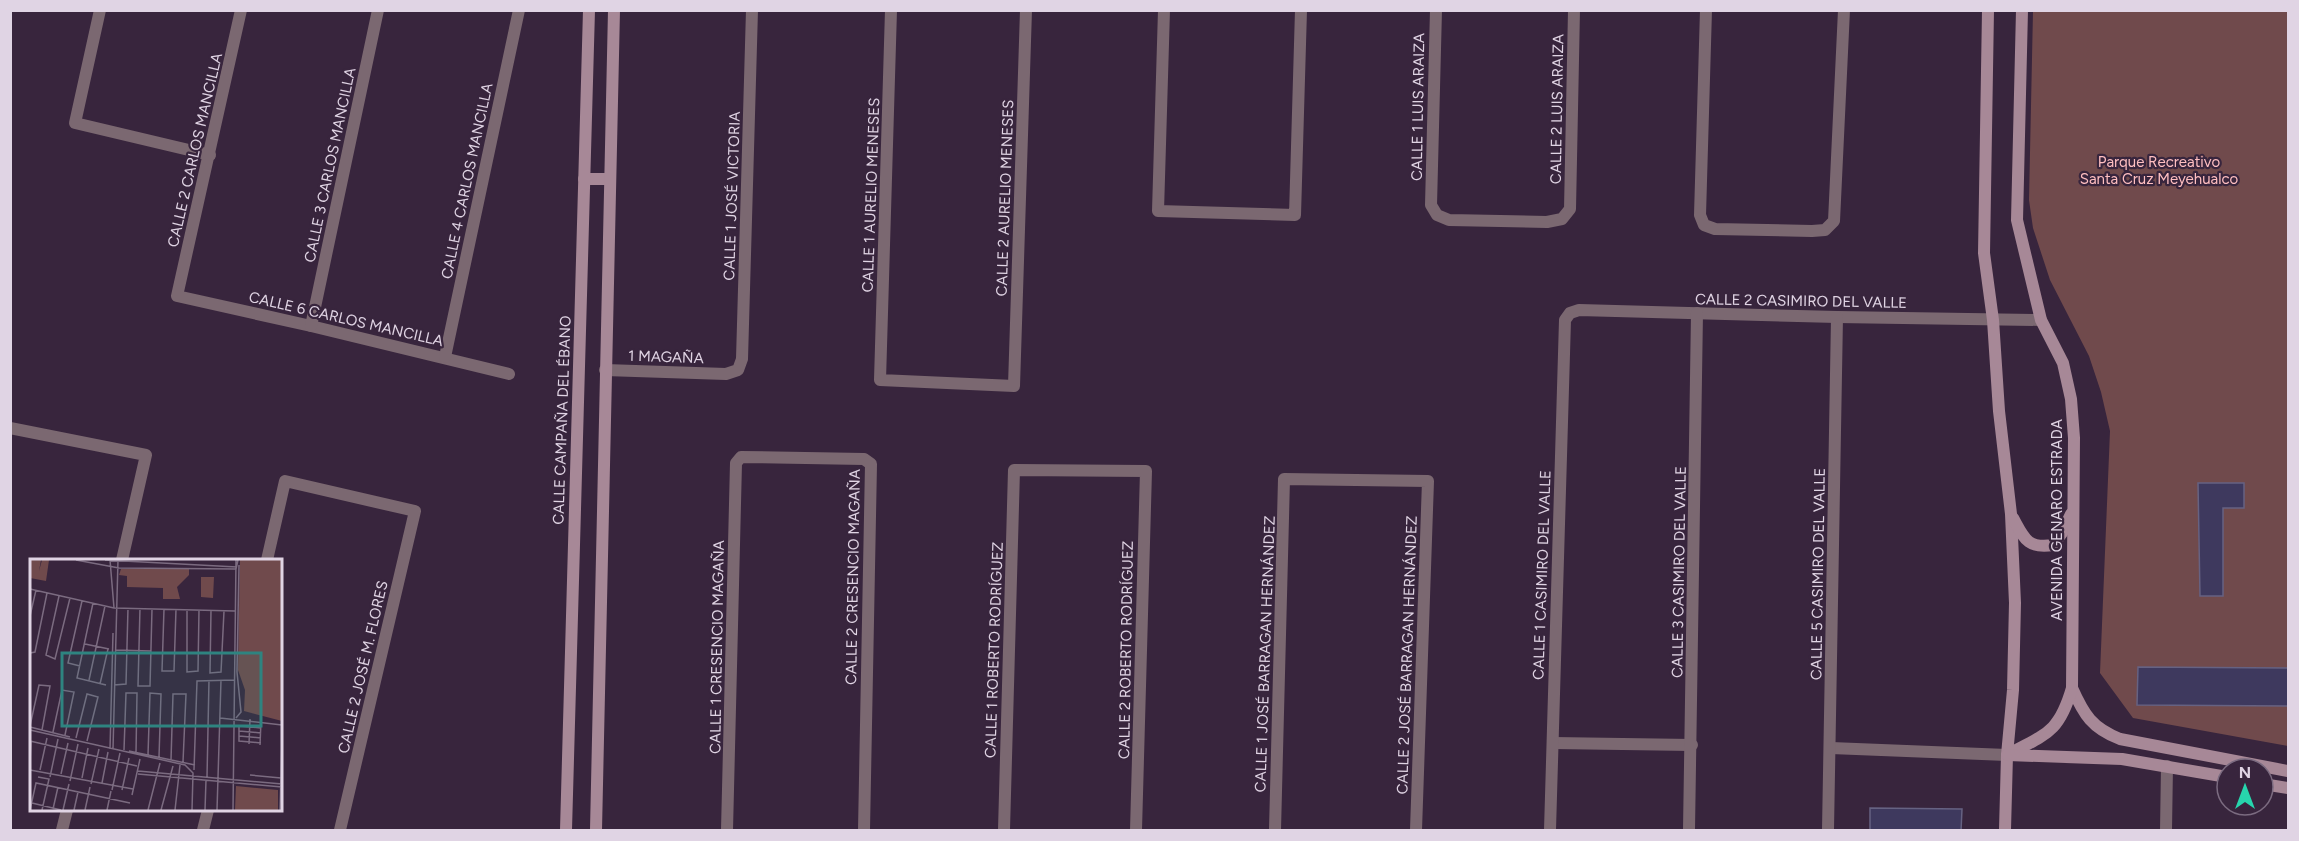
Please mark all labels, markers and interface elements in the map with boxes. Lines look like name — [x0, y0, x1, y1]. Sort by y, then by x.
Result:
street label: CALLE 1 LUIS ARAIZA — [1408, 33, 1428, 181]
street label: CALLE 2 LUIS ARAIZA — [1547, 34, 1567, 184]
street label: CALLE 2 CARLOS MANCILLA — [164, 51, 226, 249]
street label: CALLE 3 CARLOS MANCILLA — [301, 66, 359, 264]
street label: CALLE 4 CARLOS MANCILLA — [437, 81, 497, 281]
street label: CALLE 1 AURELIO MENESES — [859, 97, 883, 293]
street label: CALLE 2 AURELIO MENESES — [993, 99, 1017, 297]
street label: CALLE 1 JOSÉ VICTORIA — [720, 111, 744, 281]
park label: Parque Recreativo Santa Cruz Meyehualco — [2080, 153, 2239, 188]
street label: CALLE 6 CARLOS MANCILLA — [247, 288, 445, 350]
street label: CALLE 2 CASIMIRO DEL VALLE — [1695, 290, 1907, 312]
street label: CALLE CAMPAÑA DEL ÉBANO — [549, 315, 575, 525]
street label: 1 MAGAÑA — [628, 347, 704, 367]
street label: AVENIDA GENARO ESTRADA — [2048, 419, 2066, 621]
street label: CALLE 3 CASIMIRO DEL VALLE — [1668, 466, 1690, 678]
street label: CALLE 5 CASIMIRO DEL VALLE — [1807, 468, 1829, 680]
street label: CALLE 2 CRESENCIO MAGAÑA — [842, 469, 864, 685]
street label: CALLE 1 CASIMIRO DEL VALLE — [1529, 470, 1555, 680]
street label: CALLE 1 JOSÉ BARRAGAN HERNÁNDEZ — [1251, 515, 1279, 793]
street label: CALLE 2 JOSÉ BARRAGAN HERNÁNDEZ — [1393, 515, 1421, 795]
street label: CALLE 1 CRESENCIO MAGAÑA — [706, 540, 728, 754]
street label: CALLE 2 ROBERTO RODRÍGUEZ — [1115, 541, 1137, 759]
street label: CALLE 1 ROBERTO RODRÍGUEZ — [981, 542, 1007, 758]
inset map — [30, 559, 282, 811]
street label: CALLE 2 JOSÉ M. FLORES — [334, 579, 392, 755]
north arrow — [2215, 757, 2275, 817]
text: N — [2239, 763, 2251, 782]

